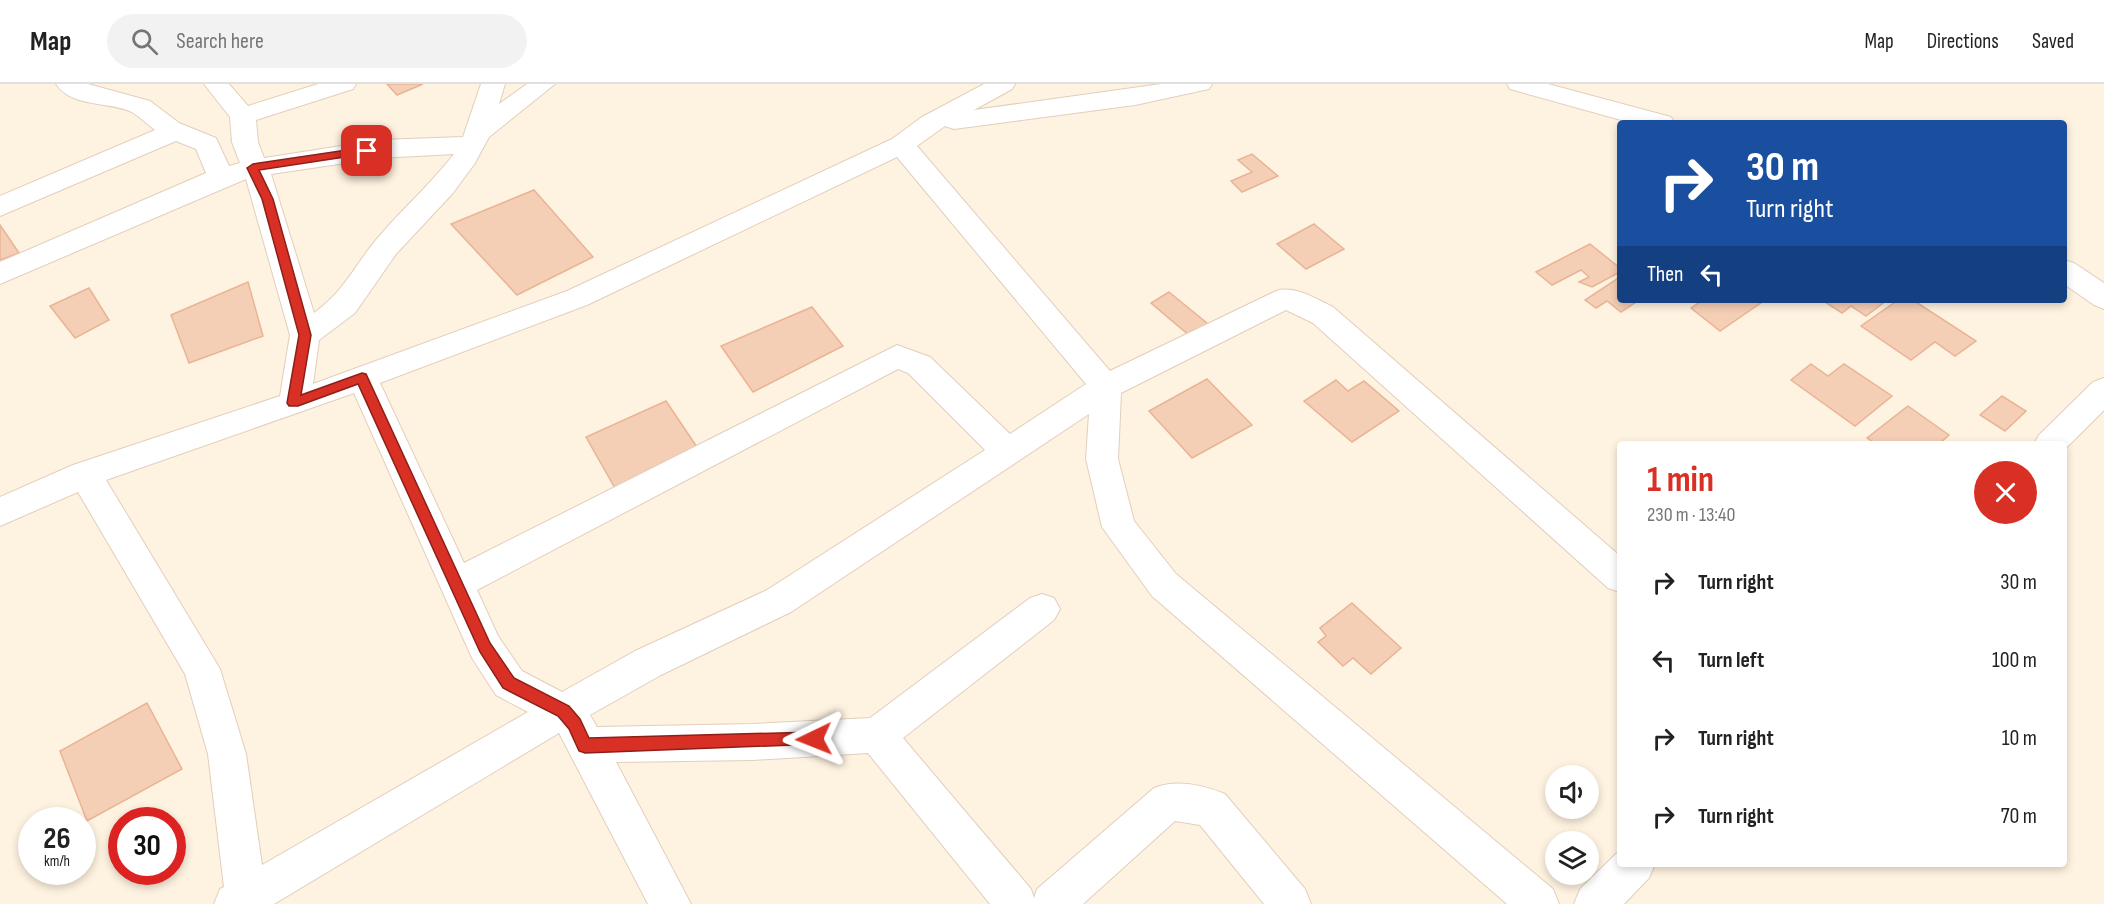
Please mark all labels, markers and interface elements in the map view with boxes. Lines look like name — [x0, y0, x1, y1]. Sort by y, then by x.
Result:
search box — [107, 14, 527, 68]
text: Map — [30, 25, 71, 58]
icon: search — [128, 25, 161, 58]
text: Search here — [176, 28, 264, 55]
text: Map — [1864, 29, 1894, 54]
text: Directions — [1927, 29, 1999, 54]
text: Saved — [2032, 29, 2074, 54]
pin — [341, 125, 392, 176]
icon: arrive — [350, 134, 383, 167]
text: 30 m — [1746, 142, 1819, 193]
icon: right — [1647, 144, 1725, 222]
text: Turn right — [1746, 193, 1833, 225]
icon: left — [1695, 258, 1728, 291]
text: Then — [1647, 261, 1683, 288]
text: 1 min — [1647, 459, 1714, 502]
button: close — [1974, 461, 2037, 524]
text: 230 m · 13:40 — [1647, 503, 1735, 527]
icon: right — [1647, 566, 1680, 599]
text: Turn right — [1698, 569, 1774, 596]
text: 30 m — [2000, 569, 2037, 596]
icon: left — [1647, 644, 1680, 677]
text: Turn left — [1698, 647, 1764, 674]
text: 100 m — [1992, 647, 2037, 674]
position arrow — [782, 707, 846, 771]
icon: right — [1647, 722, 1680, 755]
text: Turn right — [1698, 725, 1774, 752]
text: 10 m — [2002, 725, 2037, 752]
map controls — [1545, 765, 1599, 885]
button: sound — [1545, 765, 1599, 819]
icon: right — [1647, 800, 1680, 833]
text: Turn right — [1698, 803, 1774, 830]
text: 70 m — [2001, 803, 2037, 830]
speed limit sign: 30 — [108, 807, 186, 885]
text: 26 — [43, 821, 71, 857]
button: layers — [1545, 831, 1599, 885]
text: km/h — [44, 852, 70, 871]

